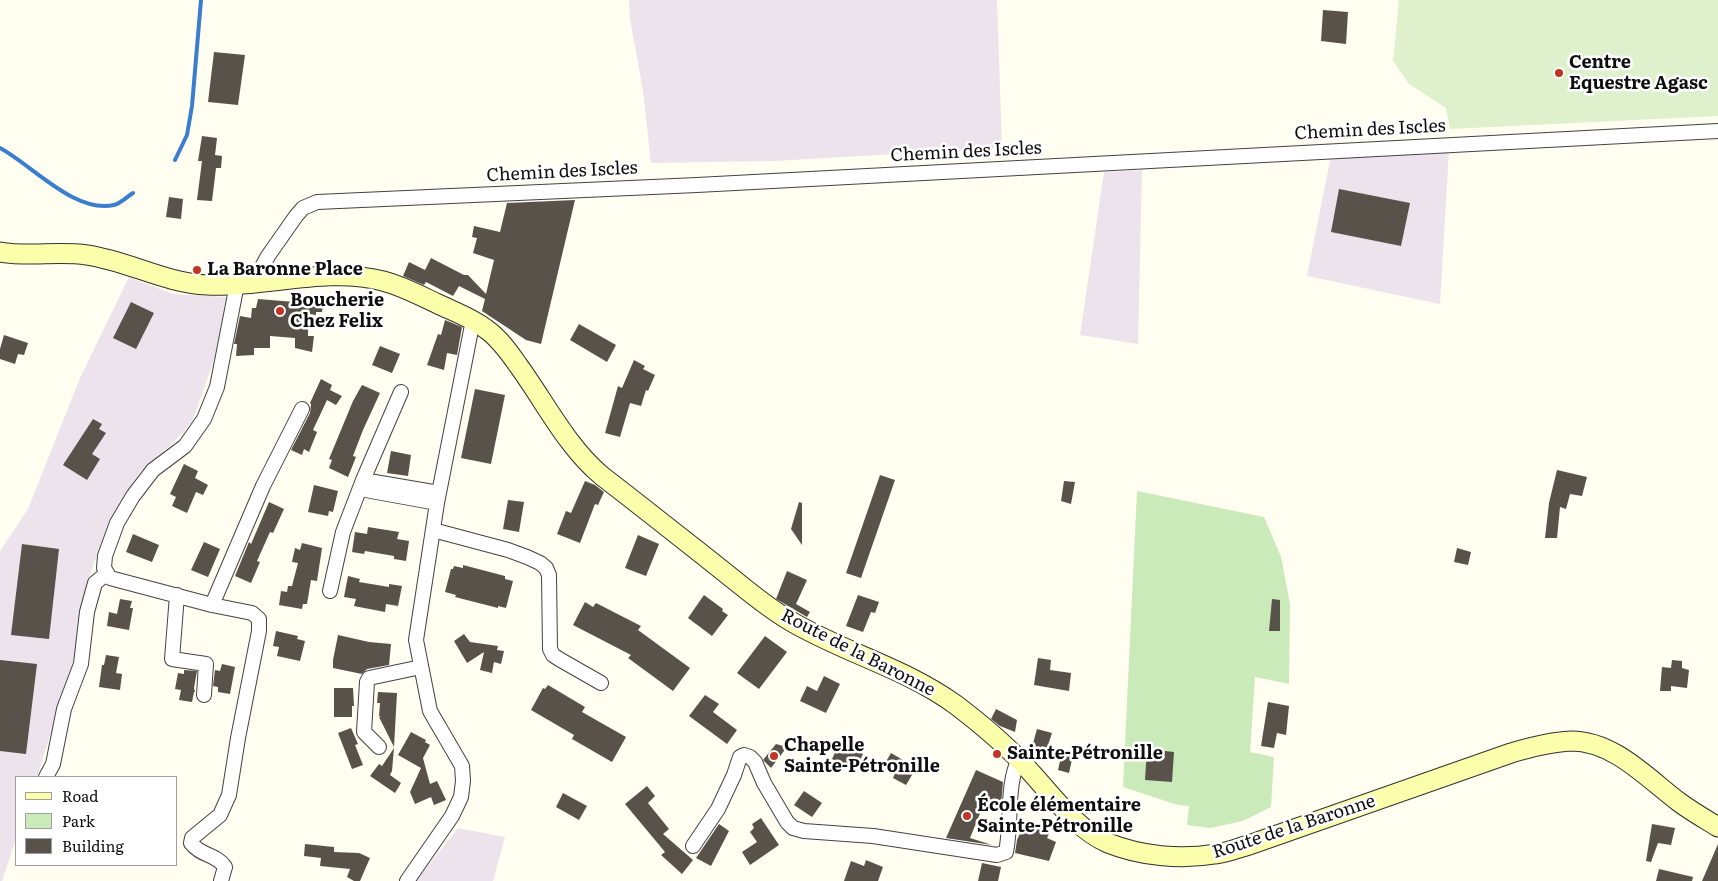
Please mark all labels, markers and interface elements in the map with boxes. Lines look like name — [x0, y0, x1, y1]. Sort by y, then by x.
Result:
place label: Centre Equestre Agasc — [1569, 52, 1708, 94]
marker: Centre Equestre Agasc — [1553, 67, 1565, 79]
street label: Chemin des Iscles — [1294, 115, 1446, 145]
street label: Chemin des Iscles — [890, 137, 1042, 167]
street label: Chemin des Iscles — [486, 157, 638, 187]
place label: La Baronne Place — [207, 259, 363, 281]
marker: La Baronne Place — [191, 264, 203, 276]
place label: Boucherie Chez Felix — [290, 290, 384, 332]
marker: Boucherie Chez Felix — [274, 305, 286, 317]
street label: Route de la Baronne — [777, 605, 939, 701]
place label: Chapelle Sainte-Pétronille — [784, 735, 940, 778]
place label: Sainte-Pétronille — [1007, 743, 1163, 765]
marker: Sainte-Pétronille — [991, 748, 1003, 760]
marker: Chapelle Sainte-Pétronille — [768, 750, 780, 762]
legend — [15, 776, 178, 866]
text: Road — [62, 784, 98, 807]
street label: Route de la Baronne — [1210, 790, 1378, 864]
place label: École élémentaire Sainte-Pétronille — [977, 795, 1141, 838]
text: Park — [62, 809, 95, 832]
marker: École élémentaire Sainte-Pétronille — [961, 810, 973, 822]
text: Building — [62, 834, 124, 857]

